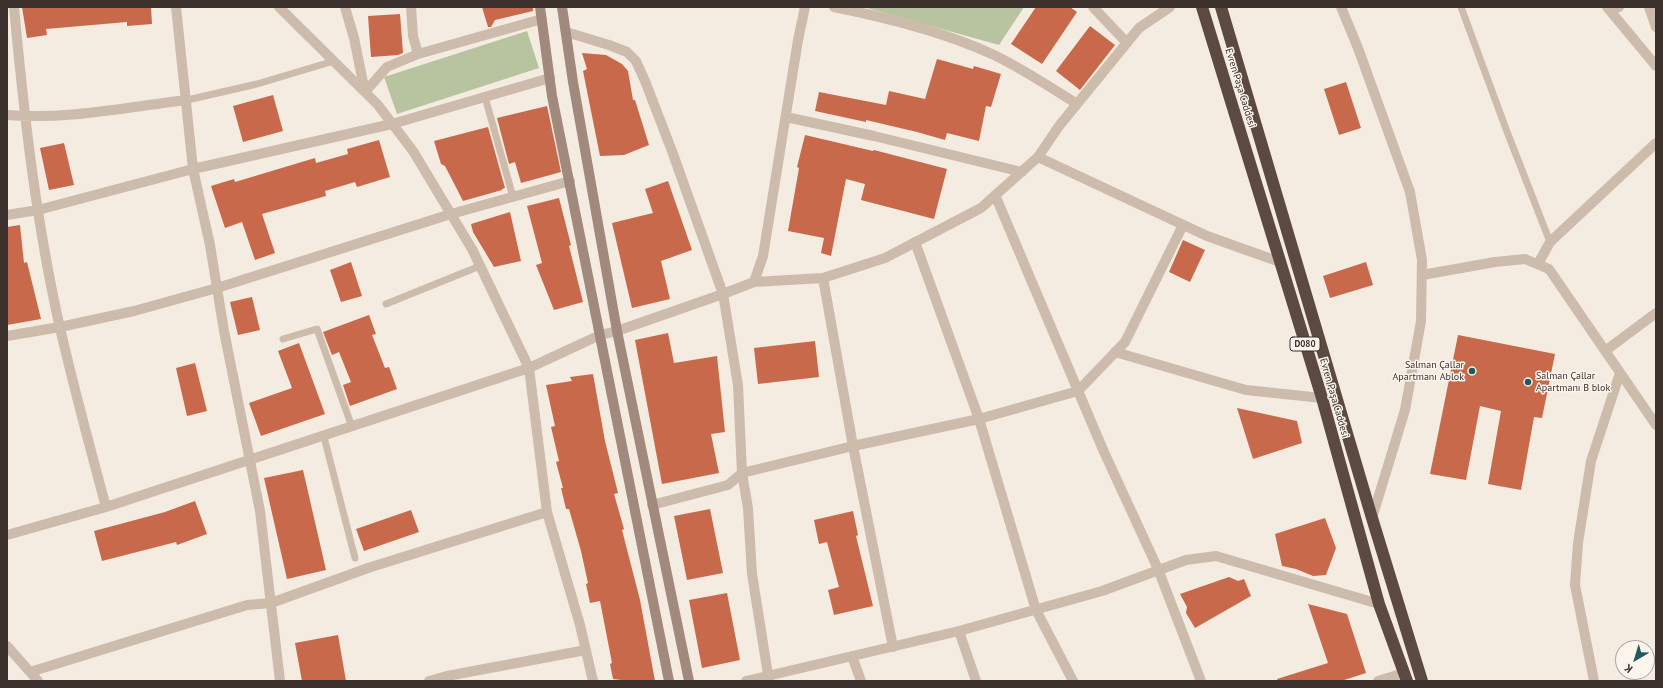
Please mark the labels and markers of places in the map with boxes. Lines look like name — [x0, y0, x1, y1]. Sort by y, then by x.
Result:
place label: Salman Çallar Apartmanı Ablok — [1392, 359, 1464, 382]
marker: Salman Çallar Apartmanı Ablok — [1467, 366, 1477, 376]
place label: Salman Çallar Apartmanı B blok — [1536, 370, 1610, 394]
marker: Salman Çallar Apartmanı B blok — [1523, 377, 1533, 387]

